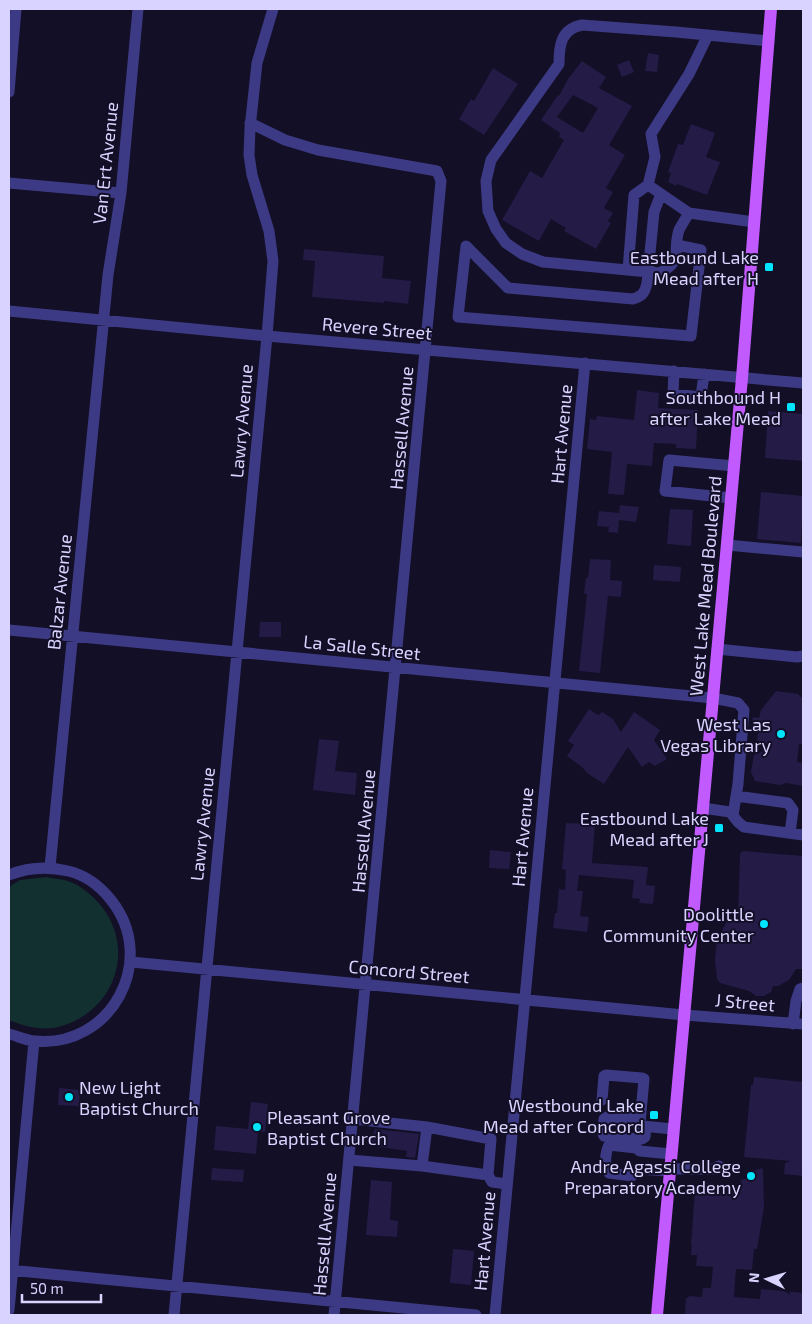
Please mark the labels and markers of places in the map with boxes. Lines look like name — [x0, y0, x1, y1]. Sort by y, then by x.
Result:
place label: Eastbound Lake Mead after H — [630, 246, 759, 289]
marker: Eastbound Lake Mead after H — [763, 261, 775, 273]
place label: Southbound H after Lake Mead — [650, 386, 781, 429]
marker: Southbound H after Lake Mead — [785, 401, 797, 413]
place label: West Las Vegas Library — [660, 713, 771, 756]
marker: West Las Vegas Library — [775, 728, 787, 740]
place label: Eastbound Lake Mead after J — [580, 807, 709, 850]
marker: Eastbound Lake Mead after J — [713, 822, 725, 834]
place label: Doolittle Community Center — [603, 903, 754, 946]
marker: Doolittle Community Center — [758, 918, 770, 930]
place label: New Light Baptist Church — [79, 1076, 199, 1119]
marker: New Light Baptist Church — [63, 1091, 75, 1103]
place label: Westbound Lake Mead after Concord — [483, 1094, 644, 1137]
place label: Pleasant Grove Baptist Church — [267, 1106, 390, 1149]
marker: Westbound Lake Mead after Concord — [648, 1109, 660, 1121]
marker: Pleasant Grove Baptist Church — [251, 1121, 263, 1133]
place label: Andre Agassi College Preparatory Academy — [564, 1155, 741, 1198]
marker: Andre Agassi College Preparatory Academy — [745, 1170, 757, 1182]

